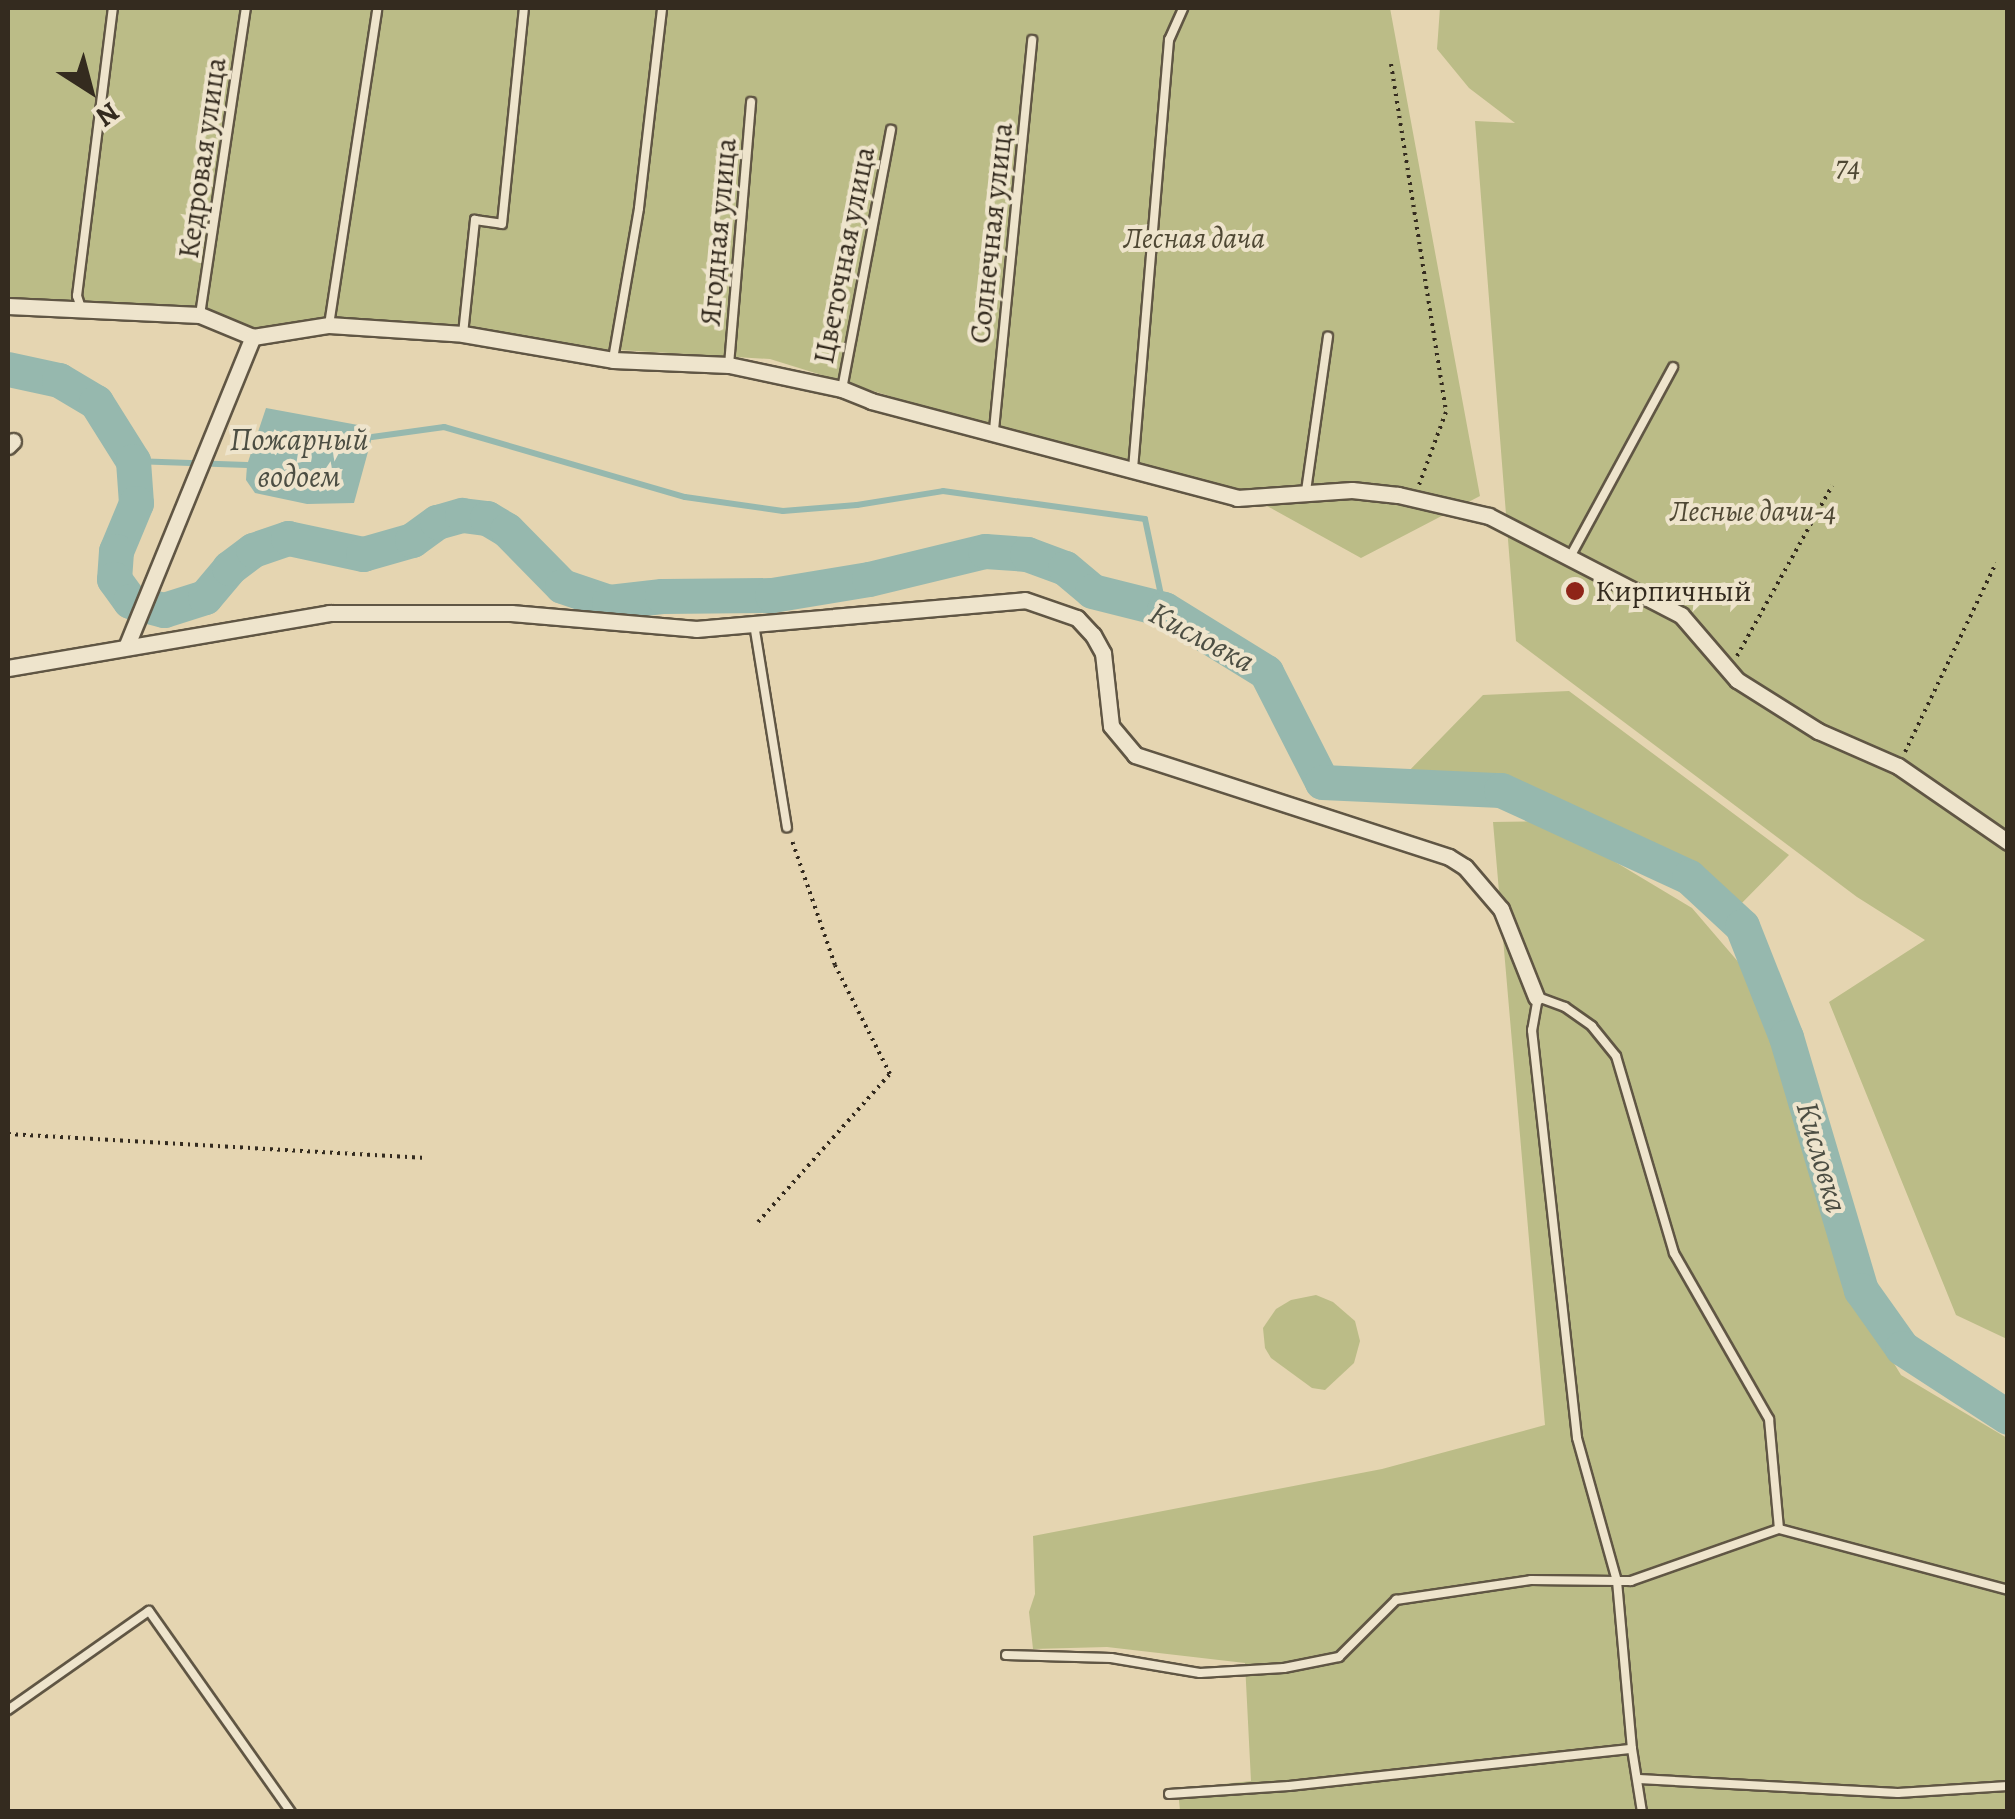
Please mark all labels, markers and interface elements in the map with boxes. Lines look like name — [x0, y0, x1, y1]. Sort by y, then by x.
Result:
north arrow — [40, 40, 140, 140]
street label: Кедровая улица — [170, 55, 234, 261]
text: N — [88, 93, 127, 136]
street label: Солнечная улица — [961, 121, 1021, 345]
street label: Ягодная улица — [692, 136, 744, 328]
street label: Цветочная улица — [805, 143, 883, 367]
park label: 74 — [1835, 148, 1861, 184]
park label: Лесная дача — [1123, 220, 1265, 256]
water label: Пожарный водоем — [230, 421, 368, 496]
park label: Лесные дачи-4 — [1670, 493, 1836, 529]
place label: Кирпичный — [1595, 573, 1752, 609]
marker: Кирпичный — [1564, 580, 1586, 602]
water label: Кисловка — [1143, 593, 1261, 681]
water label: Кисловка — [1788, 1097, 1856, 1217]

